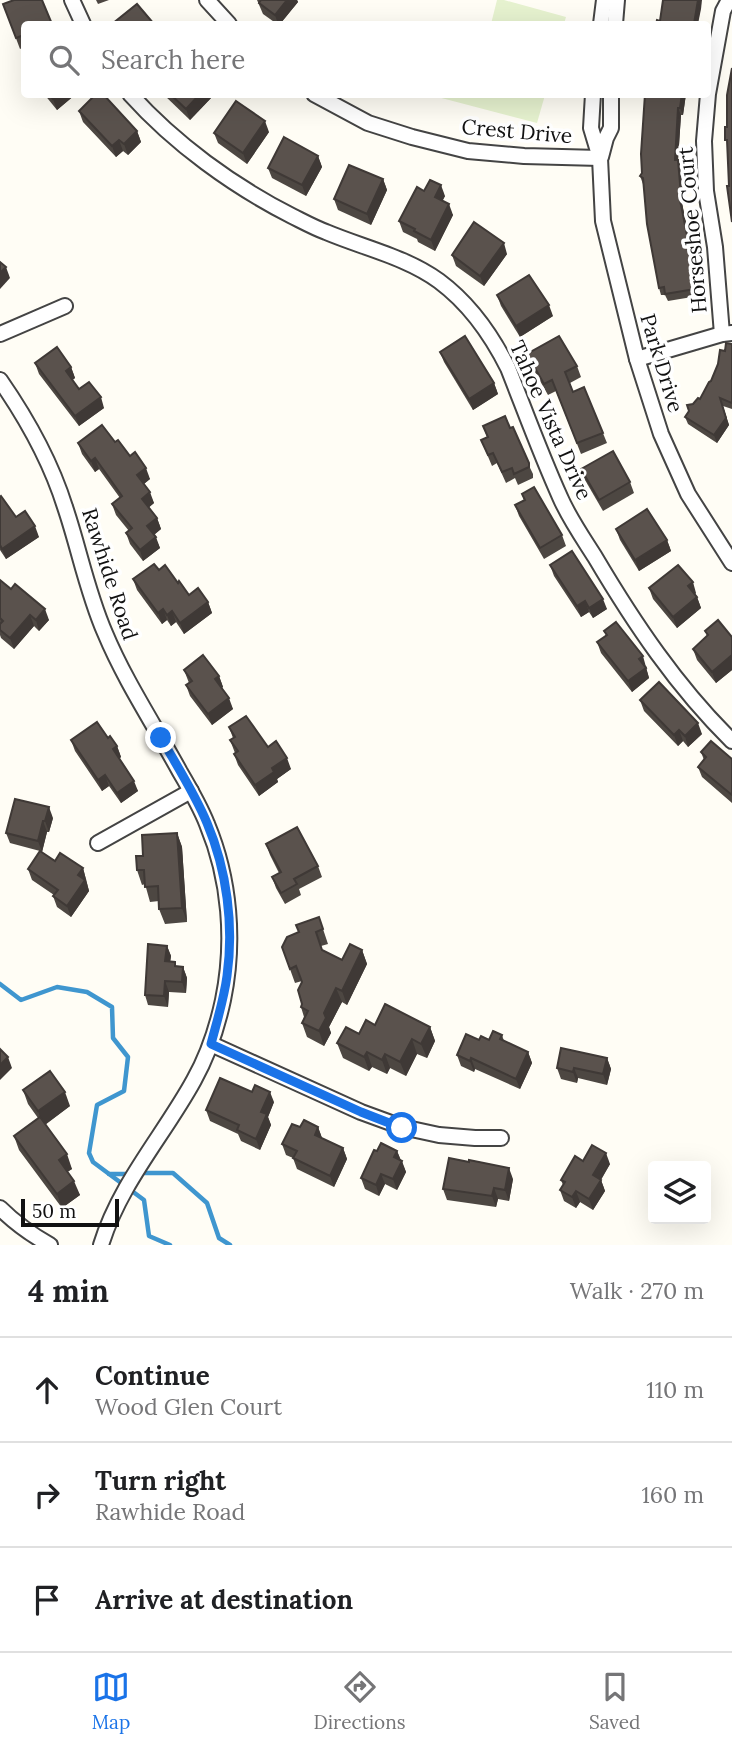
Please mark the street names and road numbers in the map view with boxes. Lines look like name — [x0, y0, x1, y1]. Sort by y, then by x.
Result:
street label: Crest Drive — [461, 113, 573, 149]
street label: Horseshoe Court — [671, 145, 713, 314]
street label: Park Drive — [634, 310, 690, 416]
street label: Tahoe Vista Drive — [504, 336, 598, 504]
street label: Rawhide Road — [76, 505, 144, 643]

